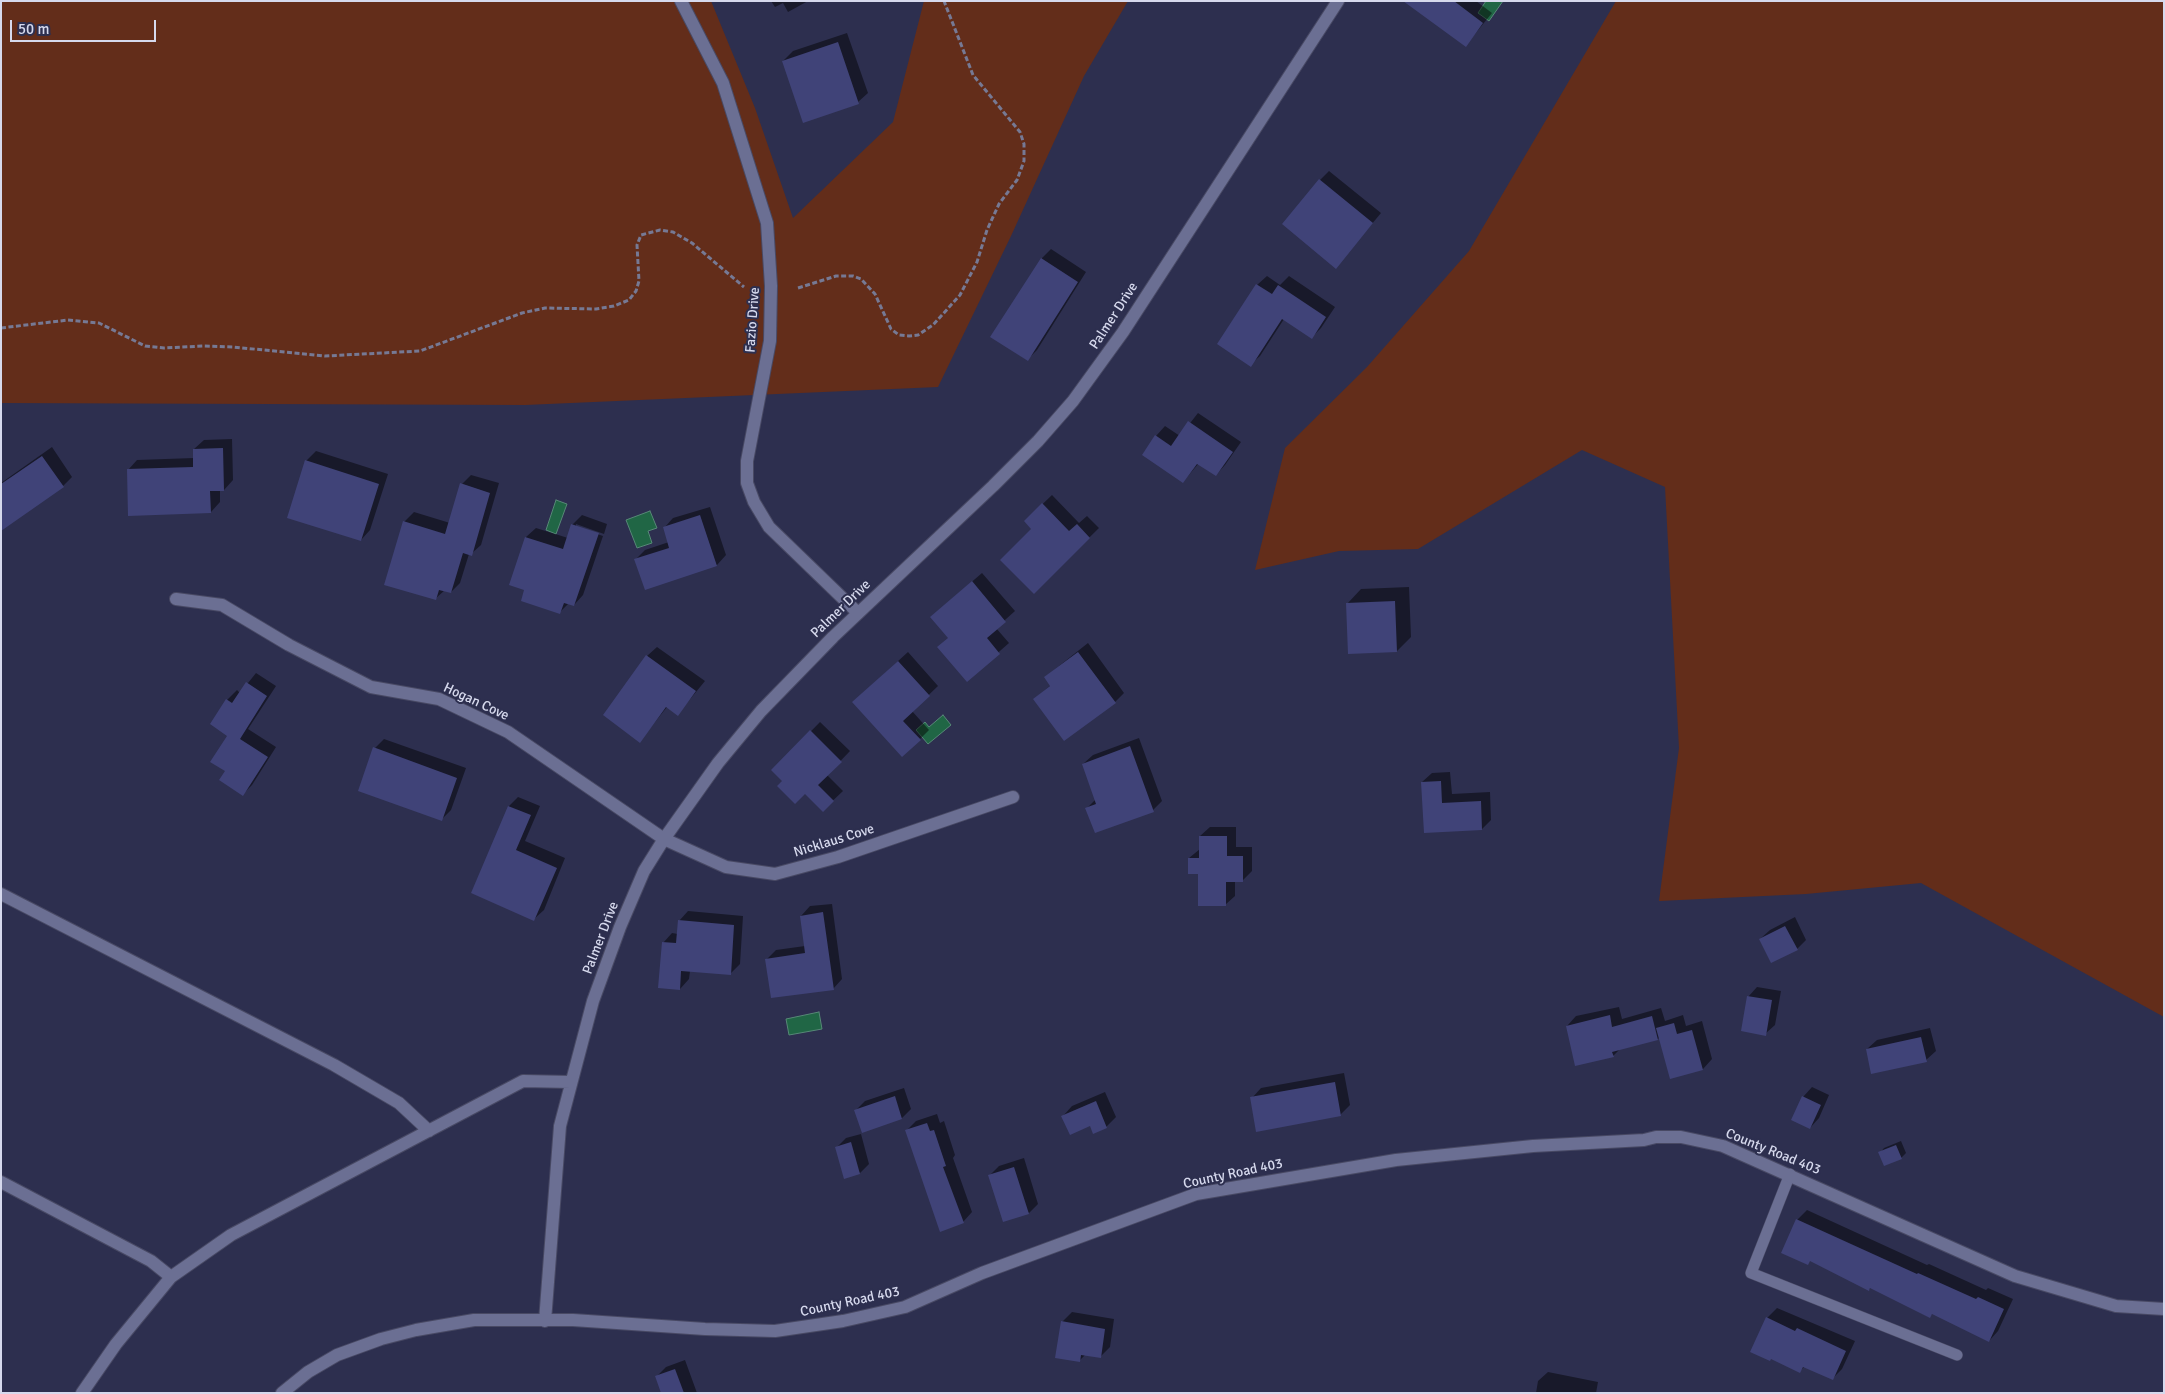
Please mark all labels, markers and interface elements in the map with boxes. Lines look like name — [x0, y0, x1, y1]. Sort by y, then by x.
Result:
scale bar — [12, 10, 159, 42]
text: 50 m — [18, 20, 49, 38]
street label: Palmer Drive — [1086, 279, 1142, 353]
street label: Fazio Drive — [742, 287, 764, 353]
street label: Palmer Drive — [808, 576, 874, 642]
street label: Hogan Cove — [440, 679, 512, 725]
street label: Nicklaus Cove — [792, 821, 876, 861]
street label: Palmer Drive — [579, 899, 623, 977]
street label: County Road 403 — [1723, 1125, 1823, 1179]
street label: County Road 403 — [1182, 1155, 1284, 1193]
street label: County Road 403 — [799, 1283, 901, 1321]

